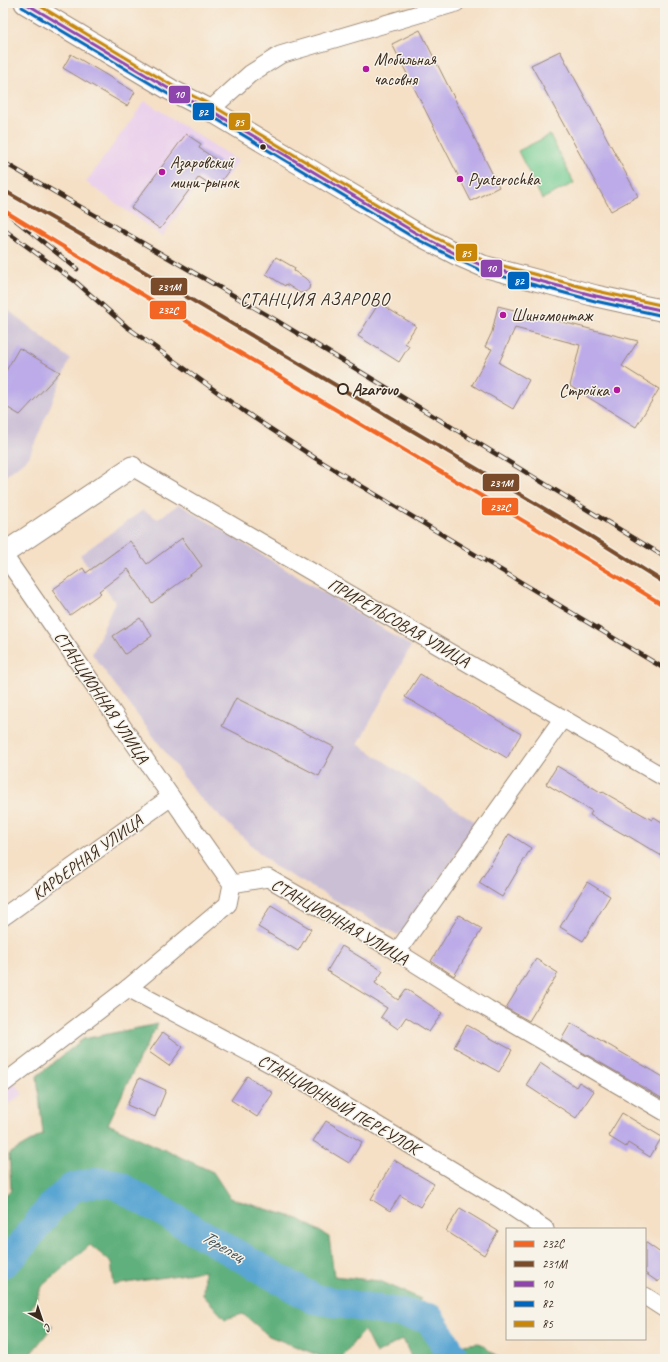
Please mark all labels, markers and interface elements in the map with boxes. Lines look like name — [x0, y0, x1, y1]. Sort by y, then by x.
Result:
place label: Мобильная часовня — [374, 49, 437, 90]
marker: Мобильная часовня — [361, 64, 371, 74]
line badge: 10 — [168, 85, 191, 104]
text: 10 — [174, 87, 185, 101]
line badge: 82 — [192, 102, 215, 121]
text: 82 — [198, 105, 209, 119]
line badge: 85 — [228, 112, 251, 131]
text: 85 — [234, 115, 245, 129]
unlabelled marker — [258, 142, 268, 152]
place label: Азаровский мини-рынок — [170, 152, 240, 193]
marker: Азаровский мини-рынок — [157, 167, 167, 177]
place label: Pyaterochka — [468, 169, 541, 190]
marker: Pyaterochka — [455, 174, 465, 184]
line badge: 85 — [455, 243, 478, 262]
text: 85 — [461, 246, 472, 260]
line badge: 10 — [480, 259, 503, 278]
text: 10 — [486, 261, 497, 275]
line badge: 82 — [507, 271, 530, 290]
text: 82 — [514, 274, 525, 288]
line badge: 231М — [150, 277, 188, 296]
text: 231М — [158, 280, 182, 294]
district label: СТАНЦИЯ АЗАРОВО — [240, 288, 391, 310]
line badge: 232C — [149, 300, 187, 320]
text: 232C — [158, 303, 180, 317]
place label: Шиномонтаж — [511, 305, 595, 326]
marker: Шиномонтаж — [498, 310, 508, 320]
place label: Azarovo — [352, 379, 400, 400]
place label: Стройка — [559, 380, 611, 401]
marker: Azarovo — [337, 383, 349, 395]
marker: Стройка — [612, 385, 622, 395]
line badge: 231М — [482, 473, 520, 492]
text: 231М — [490, 476, 514, 490]
line badge: 232C — [481, 497, 519, 516]
text: 232C — [490, 500, 512, 514]
street label: ПРИРЕЛЬСОВАЯ УЛИЦА — [324, 573, 474, 672]
street label: СТАНЦИОННАЯ УЛИЦА — [50, 627, 154, 768]
street label: КАРЬЕРНАЯ УЛИЦА — [28, 809, 148, 905]
street label: СТАНЦИОННАЯ УЛИЦА — [268, 874, 412, 969]
street label: СТАНЦИОННЫЙ ПЕРЕУЛОК — [254, 1050, 426, 1161]
water label: Терепец — [198, 1225, 250, 1268]
legend — [506, 1228, 646, 1340]
text: 232C — [542, 1236, 565, 1252]
text: 231М — [542, 1256, 568, 1272]
text: 10 — [542, 1276, 554, 1292]
text: 82 — [542, 1296, 554, 1312]
north arrow — [22, 1300, 62, 1340]
text: 85 — [542, 1316, 553, 1332]
text: С — [41, 1321, 55, 1336]

